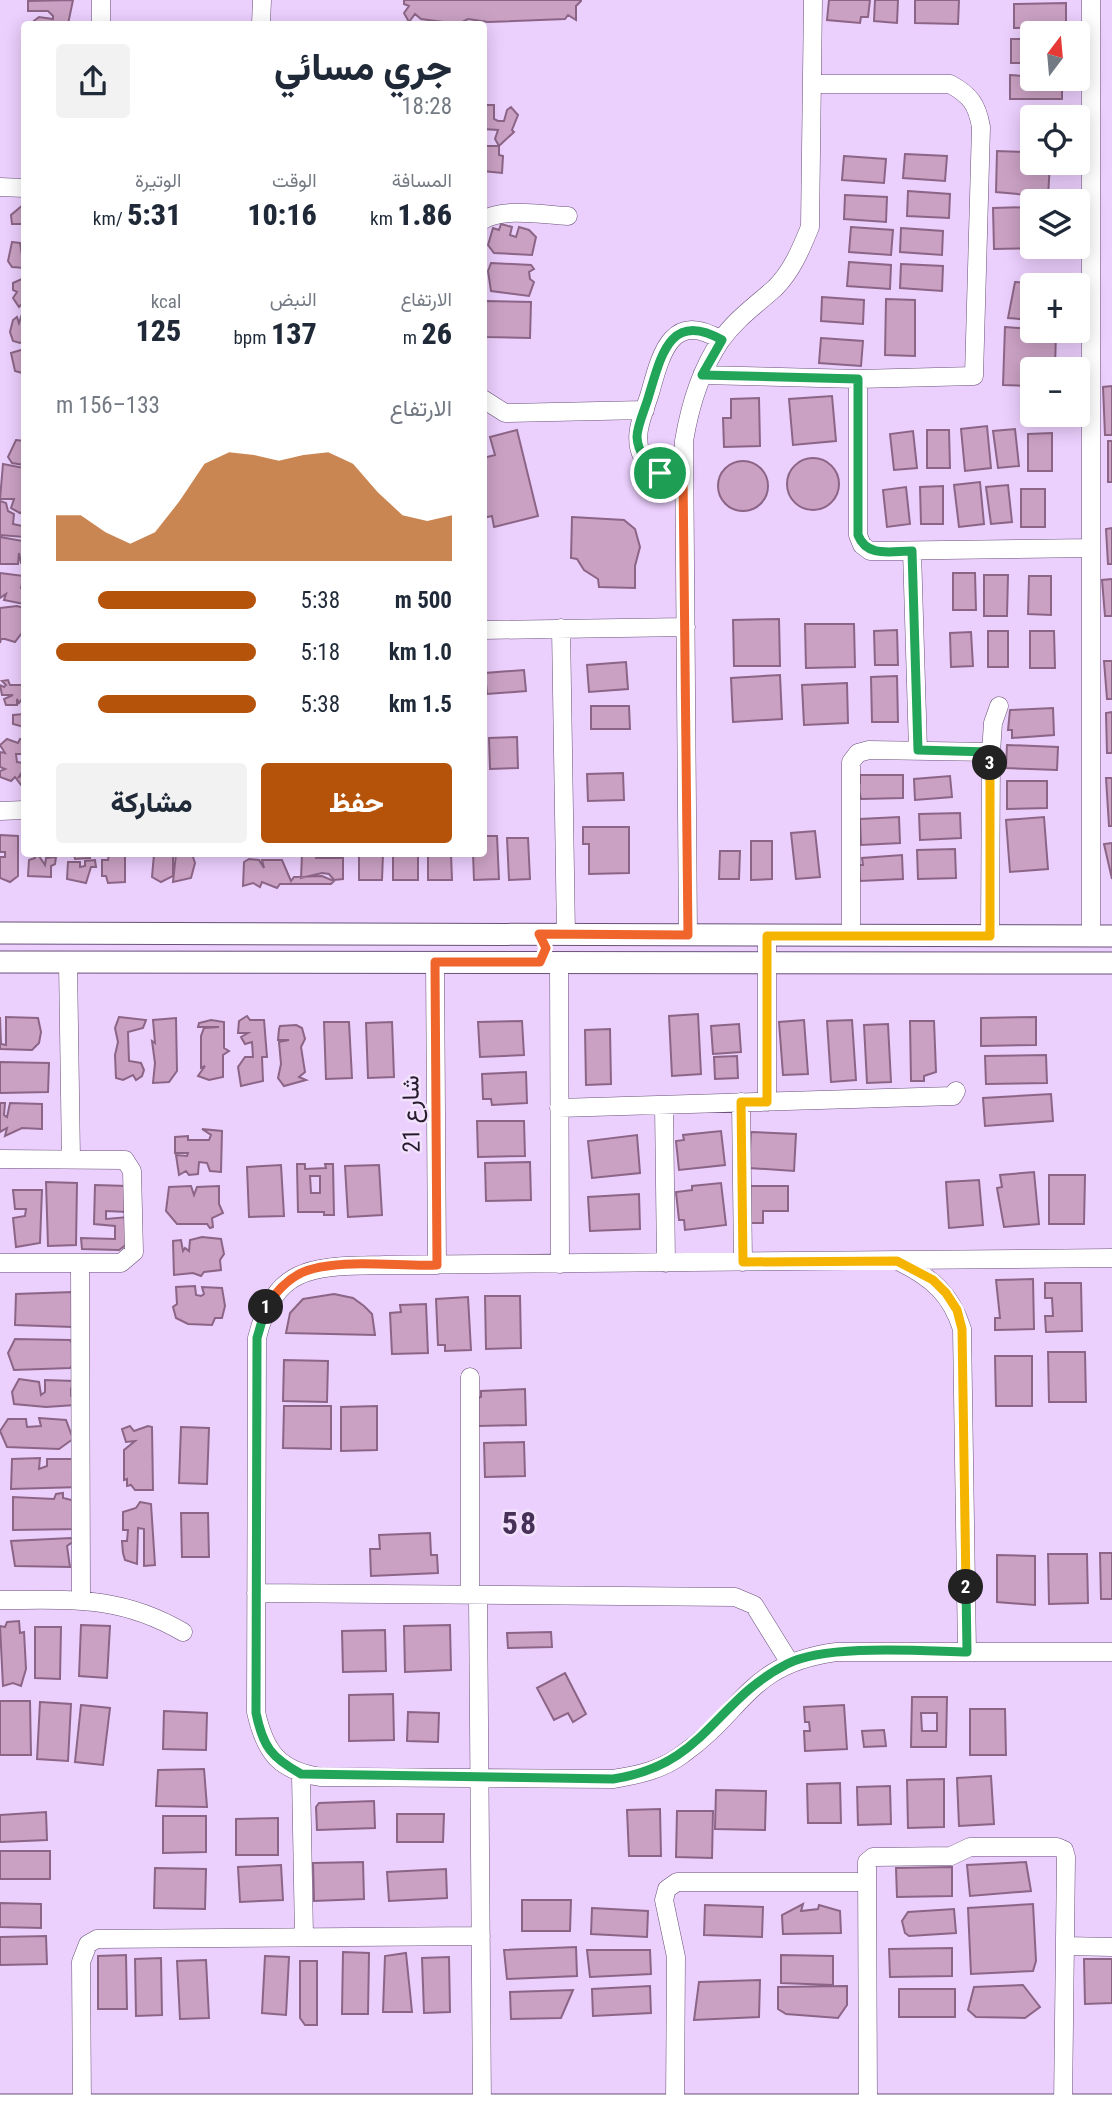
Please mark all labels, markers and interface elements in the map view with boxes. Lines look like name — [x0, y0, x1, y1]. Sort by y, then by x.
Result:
north arrow — [1020, 21, 1090, 91]
map controls — [1020, 21, 1090, 427]
button: share — [56, 44, 130, 118]
text: جري مسائي — [274, 45, 452, 89]
text: 18:28 — [401, 93, 452, 120]
button: locate — [1020, 105, 1090, 175]
text: الوتيرة — [135, 169, 181, 192]
text: الوقت — [272, 169, 317, 192]
text: المسافة — [392, 169, 452, 192]
button: layers — [1020, 189, 1090, 259]
text: 5:31 — [127, 197, 181, 232]
text: 10:16 — [247, 197, 317, 232]
text: 1.86 — [397, 197, 452, 232]
text: /km — [93, 207, 127, 230]
text: km — [370, 207, 397, 230]
button: + — [1020, 273, 1090, 343]
text: النبض — [270, 288, 317, 311]
text: الارتفاع — [400, 288, 452, 311]
text: kcal — [151, 290, 181, 313]
text: 125 — [136, 313, 181, 348]
text: 137 — [271, 316, 317, 351]
text: 26 — [422, 316, 452, 351]
text: bpm — [234, 326, 271, 349]
text: m — [403, 326, 422, 349]
button: − — [1020, 357, 1090, 427]
text: 133–156 m — [56, 392, 160, 419]
text: الارتفاع — [390, 395, 452, 422]
pin — [630, 443, 690, 503]
icon: arrive — [641, 454, 679, 492]
text: 5:38 — [301, 587, 340, 614]
text: 500 m — [395, 587, 452, 614]
text: 5:18 — [301, 639, 340, 666]
text: 1.0 km — [389, 639, 452, 666]
text: 5:38 — [301, 691, 340, 718]
text: 1.5 km — [389, 691, 452, 718]
pin: 3 — [972, 746, 1007, 780]
text: 3 — [985, 751, 994, 774]
button: مشاركة — [56, 763, 247, 843]
button: حفظ — [261, 763, 452, 843]
street label: شارع 21 — [396, 1075, 428, 1153]
pin: 1 — [248, 1290, 284, 1324]
text: 1 — [261, 1295, 270, 1318]
district label: 58 — [502, 1504, 538, 1542]
pin: 2 — [948, 1570, 984, 1604]
text: 2 — [961, 1575, 970, 1598]

